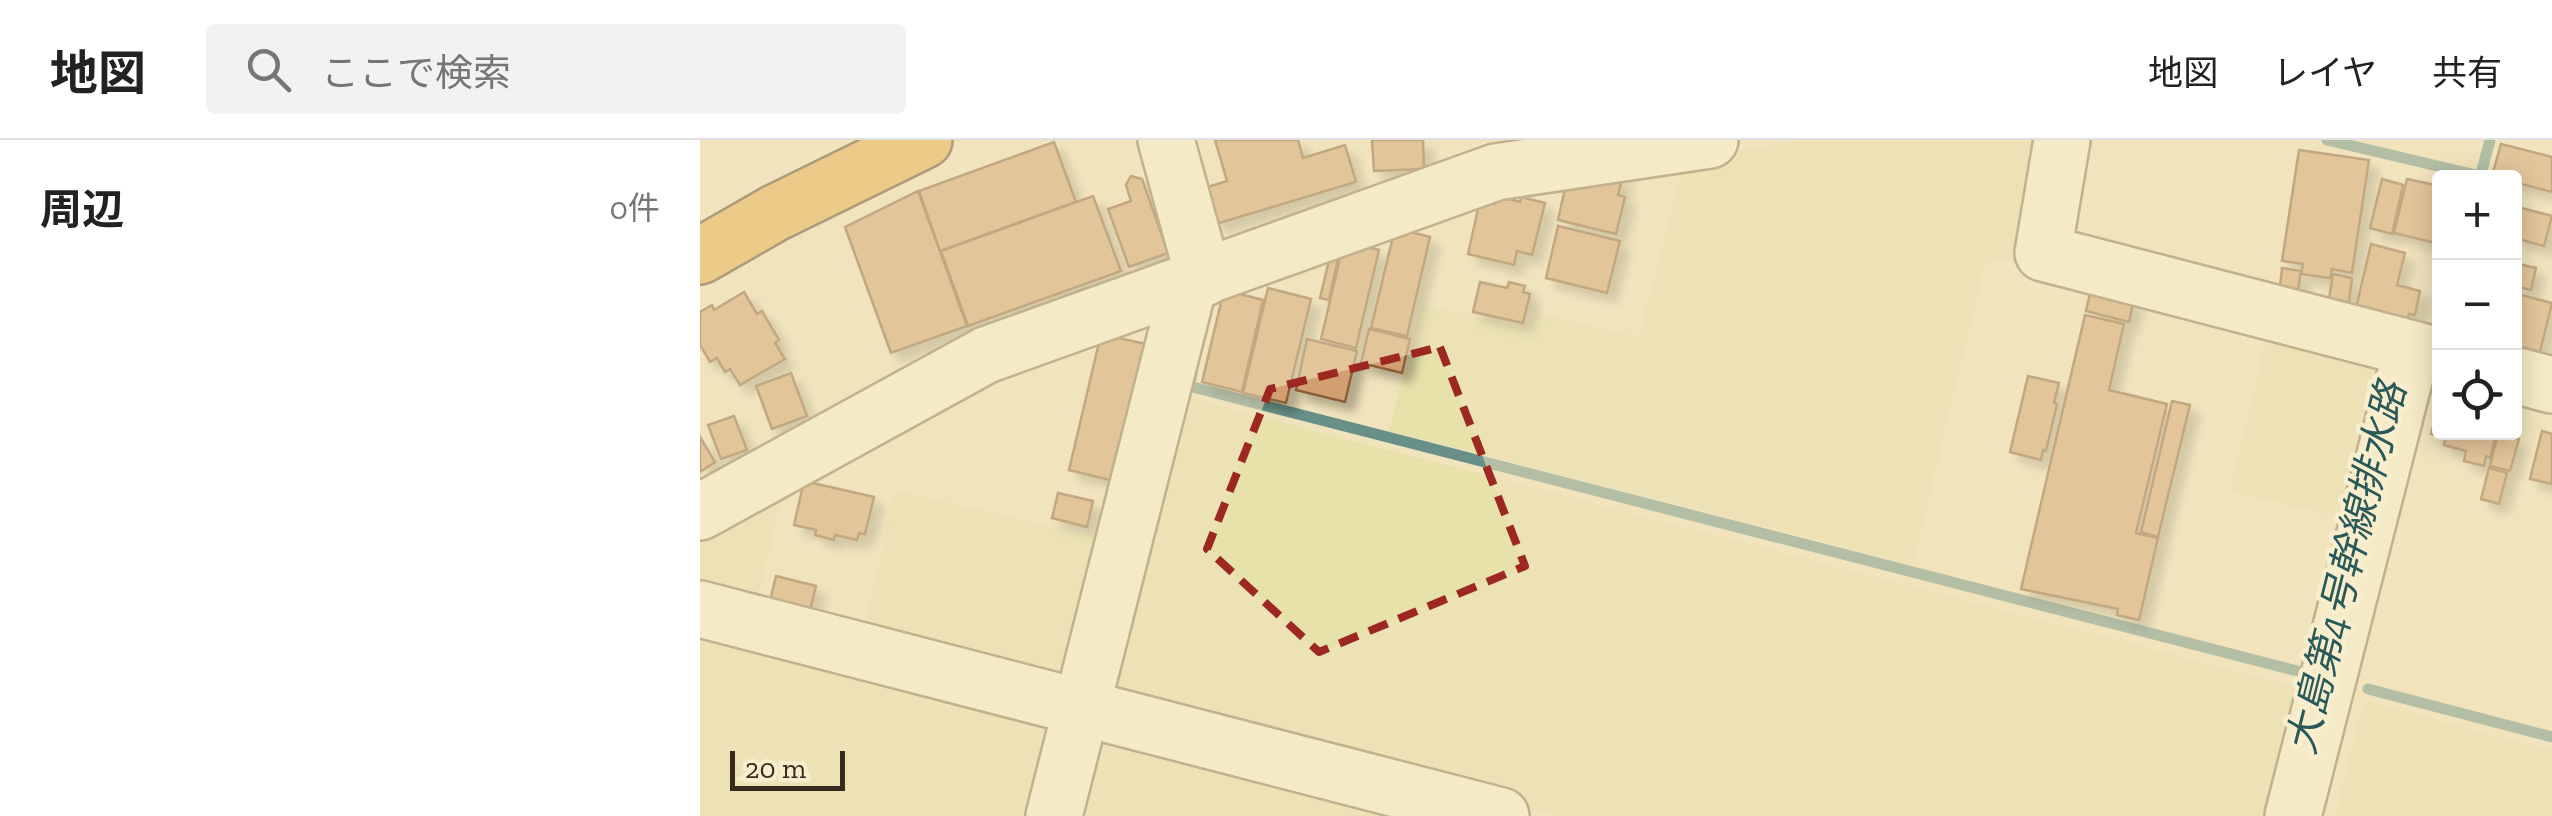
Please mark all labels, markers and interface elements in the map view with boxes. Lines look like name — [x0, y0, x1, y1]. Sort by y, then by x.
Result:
search box — [206, 24, 906, 114]
icon: search — [241, 42, 296, 97]
text: 地図 — [50, 45, 146, 102]
text: ここで検索 — [321, 50, 511, 96]
text: 地図 — [2148, 52, 2218, 94]
text: レイヤ — [2273, 52, 2377, 94]
text: 共有 — [2432, 52, 2502, 94]
map controls — [2432, 170, 2522, 440]
button: + — [2432, 170, 2522, 260]
text: 周辺 — [40, 184, 124, 235]
text: 0件 — [610, 189, 660, 227]
button: − — [2432, 260, 2522, 350]
button: locate — [2432, 350, 2522, 440]
water label: 大島第4号幹線排水路 — [2277, 374, 2416, 759]
scale bar — [730, 746, 845, 790]
text: 20 m — [745, 752, 806, 785]

